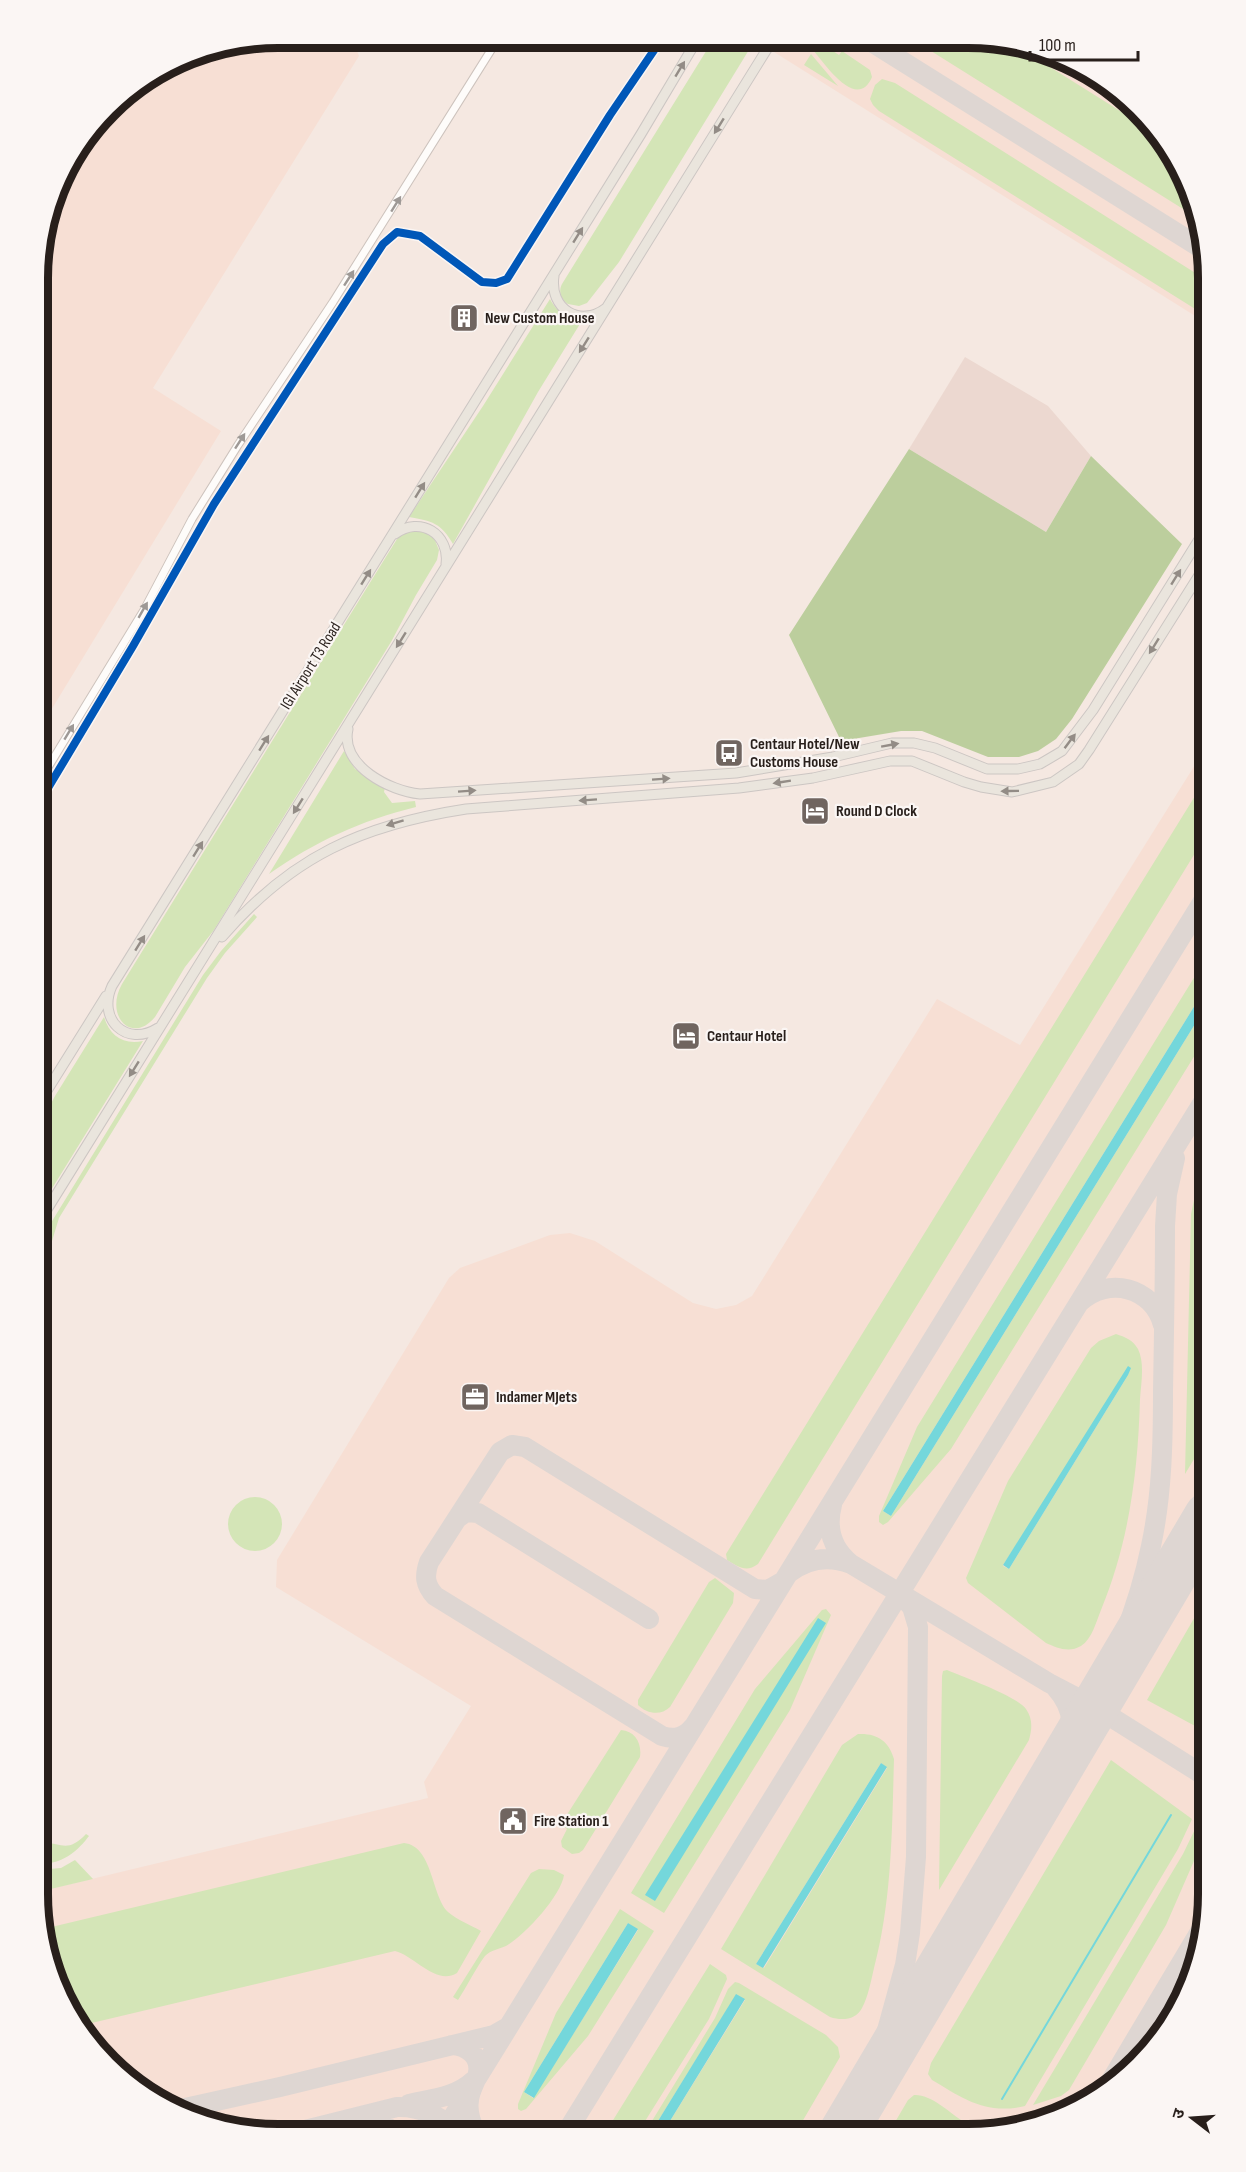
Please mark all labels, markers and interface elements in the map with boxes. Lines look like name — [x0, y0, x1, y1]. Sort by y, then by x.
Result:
scale bar — [1030, 24, 1138, 62]
text: 100 m — [1039, 35, 1076, 56]
one-way arrow — [675, 60, 685, 77]
one-way arrow — [714, 118, 725, 134]
one-way arrow — [390, 196, 401, 212]
one-way arrow — [573, 227, 584, 243]
one-way arrow — [343, 270, 354, 286]
building icon: New Custom House — [448, 302, 480, 334]
place label: New Custom House — [485, 309, 595, 328]
one-way arrow — [578, 337, 589, 353]
one-way arrow — [235, 433, 246, 450]
one-way arrow — [415, 482, 426, 498]
one-way arrow — [361, 569, 372, 585]
one-way arrow — [1170, 569, 1181, 585]
one-way arrow — [138, 601, 148, 618]
street label: IGI Airport T3 Road — [277, 619, 345, 713]
one-way arrow — [395, 632, 406, 648]
one-way arrow — [1149, 638, 1160, 654]
one-way arrow — [63, 724, 74, 740]
one-way arrow — [1064, 733, 1076, 749]
one-way arrow — [258, 735, 269, 751]
place label: Centaur Hotel/New Customs House — [750, 735, 860, 772]
bus stop icon: Centaur Hotel/New Customs House — [713, 737, 745, 769]
one-way arrow — [880, 740, 899, 749]
one-way arrow — [652, 774, 671, 783]
one-way arrow — [772, 777, 791, 786]
one-way arrow — [1000, 786, 1019, 795]
one-way arrow — [457, 787, 476, 796]
one-way arrow — [578, 795, 597, 805]
hotel icon: Round D Clock — [799, 795, 831, 827]
one-way arrow — [292, 798, 303, 814]
place label: Round D Clock — [836, 802, 917, 821]
one-way arrow — [386, 819, 404, 828]
one-way arrow — [192, 841, 203, 857]
one-way arrow — [134, 934, 145, 951]
hotel icon: Centaur Hotel — [670, 1020, 702, 1052]
place label: Centaur Hotel — [707, 1027, 786, 1046]
one-way arrow — [129, 1061, 140, 1077]
office icon: Indamer MJets — [459, 1381, 491, 1413]
place label: Indamer MJets — [496, 1388, 577, 1407]
public building icon: Fire Station 1 — [497, 1805, 529, 1837]
place label: Fire Station 1 — [534, 1812, 609, 1831]
north arrow — [1162, 2088, 1222, 2148]
text: उ — [1169, 2106, 1190, 2121]

